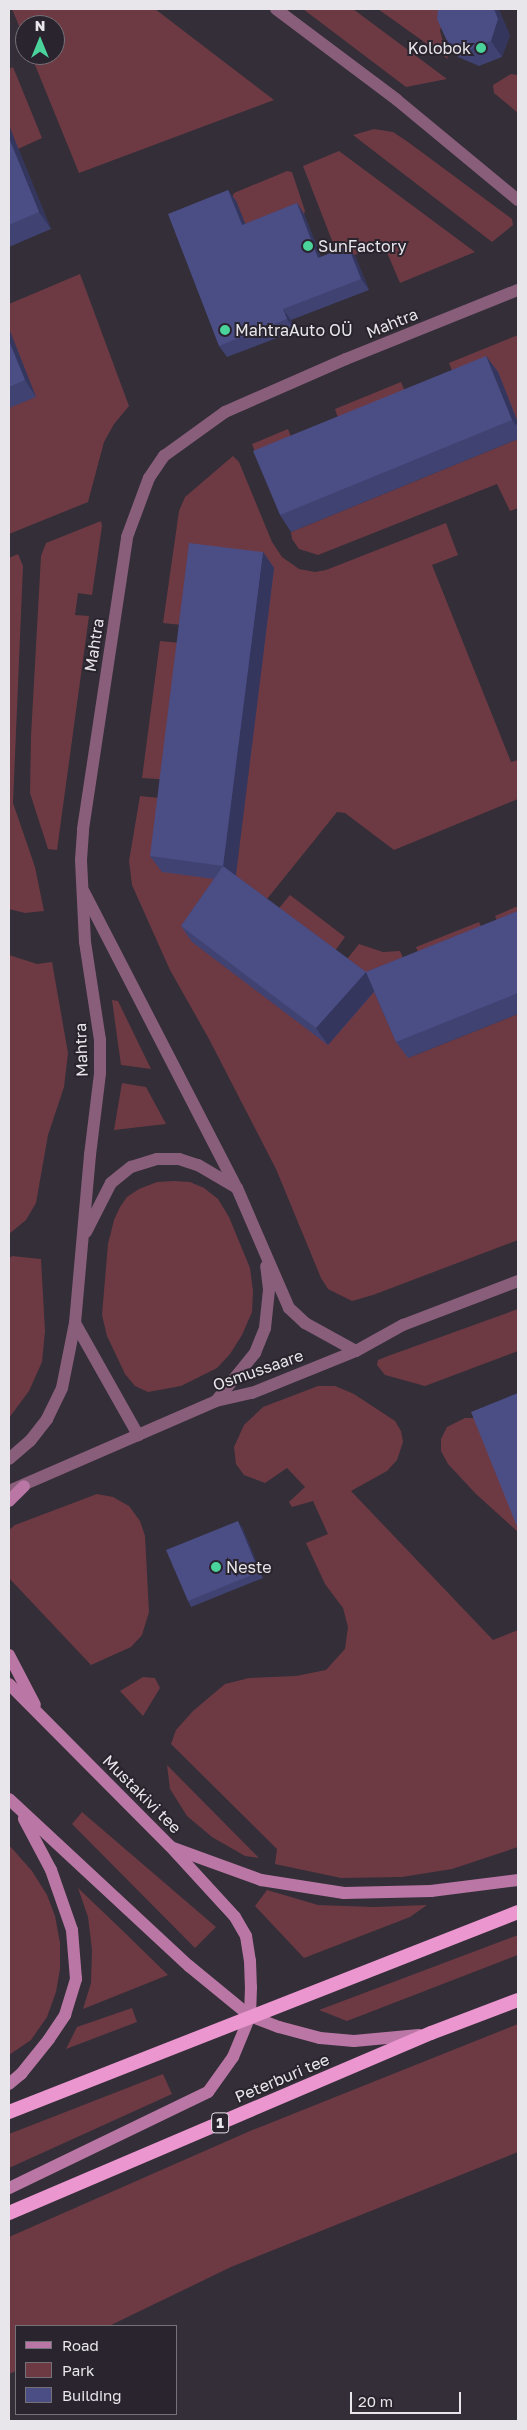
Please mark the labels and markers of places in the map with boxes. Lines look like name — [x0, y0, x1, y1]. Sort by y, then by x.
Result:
place label: Kolobok — [408, 38, 471, 58]
marker: Kolobok — [475, 42, 487, 54]
place label: SunFactory — [318, 236, 406, 256]
marker: SunFactory — [302, 240, 314, 252]
place label: MahtraAuto OÜ — [235, 320, 353, 340]
marker: MahtraAuto OÜ — [219, 324, 231, 336]
place label: Neste — [226, 1557, 272, 1577]
marker: Neste — [210, 1561, 222, 1573]

